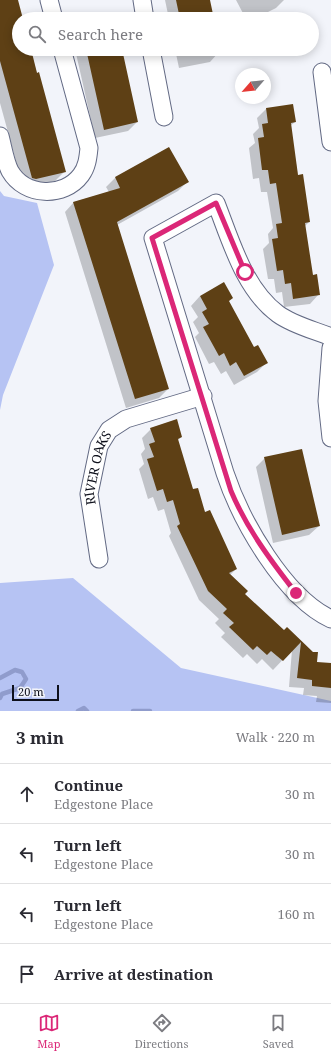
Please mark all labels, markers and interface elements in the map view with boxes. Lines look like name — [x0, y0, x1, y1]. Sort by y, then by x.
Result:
search box — [12, 12, 319, 56]
icon: search — [26, 23, 48, 45]
text: Search here — [58, 24, 143, 44]
north arrow — [235, 68, 271, 104]
route start — [236, 263, 254, 281]
street label: RIVER OAKS — [80, 427, 115, 506]
route end — [287, 584, 305, 602]
scale bar — [12, 683, 59, 702]
text: 20 m — [18, 684, 44, 699]
text: 3 min — [16, 726, 64, 749]
text: Walk · 220 m — [236, 728, 315, 746]
text: Continue — [54, 775, 123, 795]
icon: ahead — [16, 783, 38, 805]
text: 30 m — [285, 785, 315, 803]
text: Edgestone Place — [54, 795, 153, 813]
text: Turn left — [54, 835, 122, 855]
icon: left — [16, 843, 38, 865]
text: 30 m — [285, 845, 315, 863]
text: Edgestone Place — [54, 855, 153, 873]
text: Turn left — [54, 895, 122, 915]
icon: left — [16, 903, 38, 925]
text: 160 m — [278, 905, 315, 923]
text: Edgestone Place — [54, 915, 153, 933]
icon: arrive — [16, 963, 38, 985]
text: Arrive at destination — [54, 964, 213, 984]
tab: Map — [37, 1012, 60, 1051]
tab: Directions — [135, 1012, 188, 1051]
tab: Saved — [263, 1012, 294, 1051]

